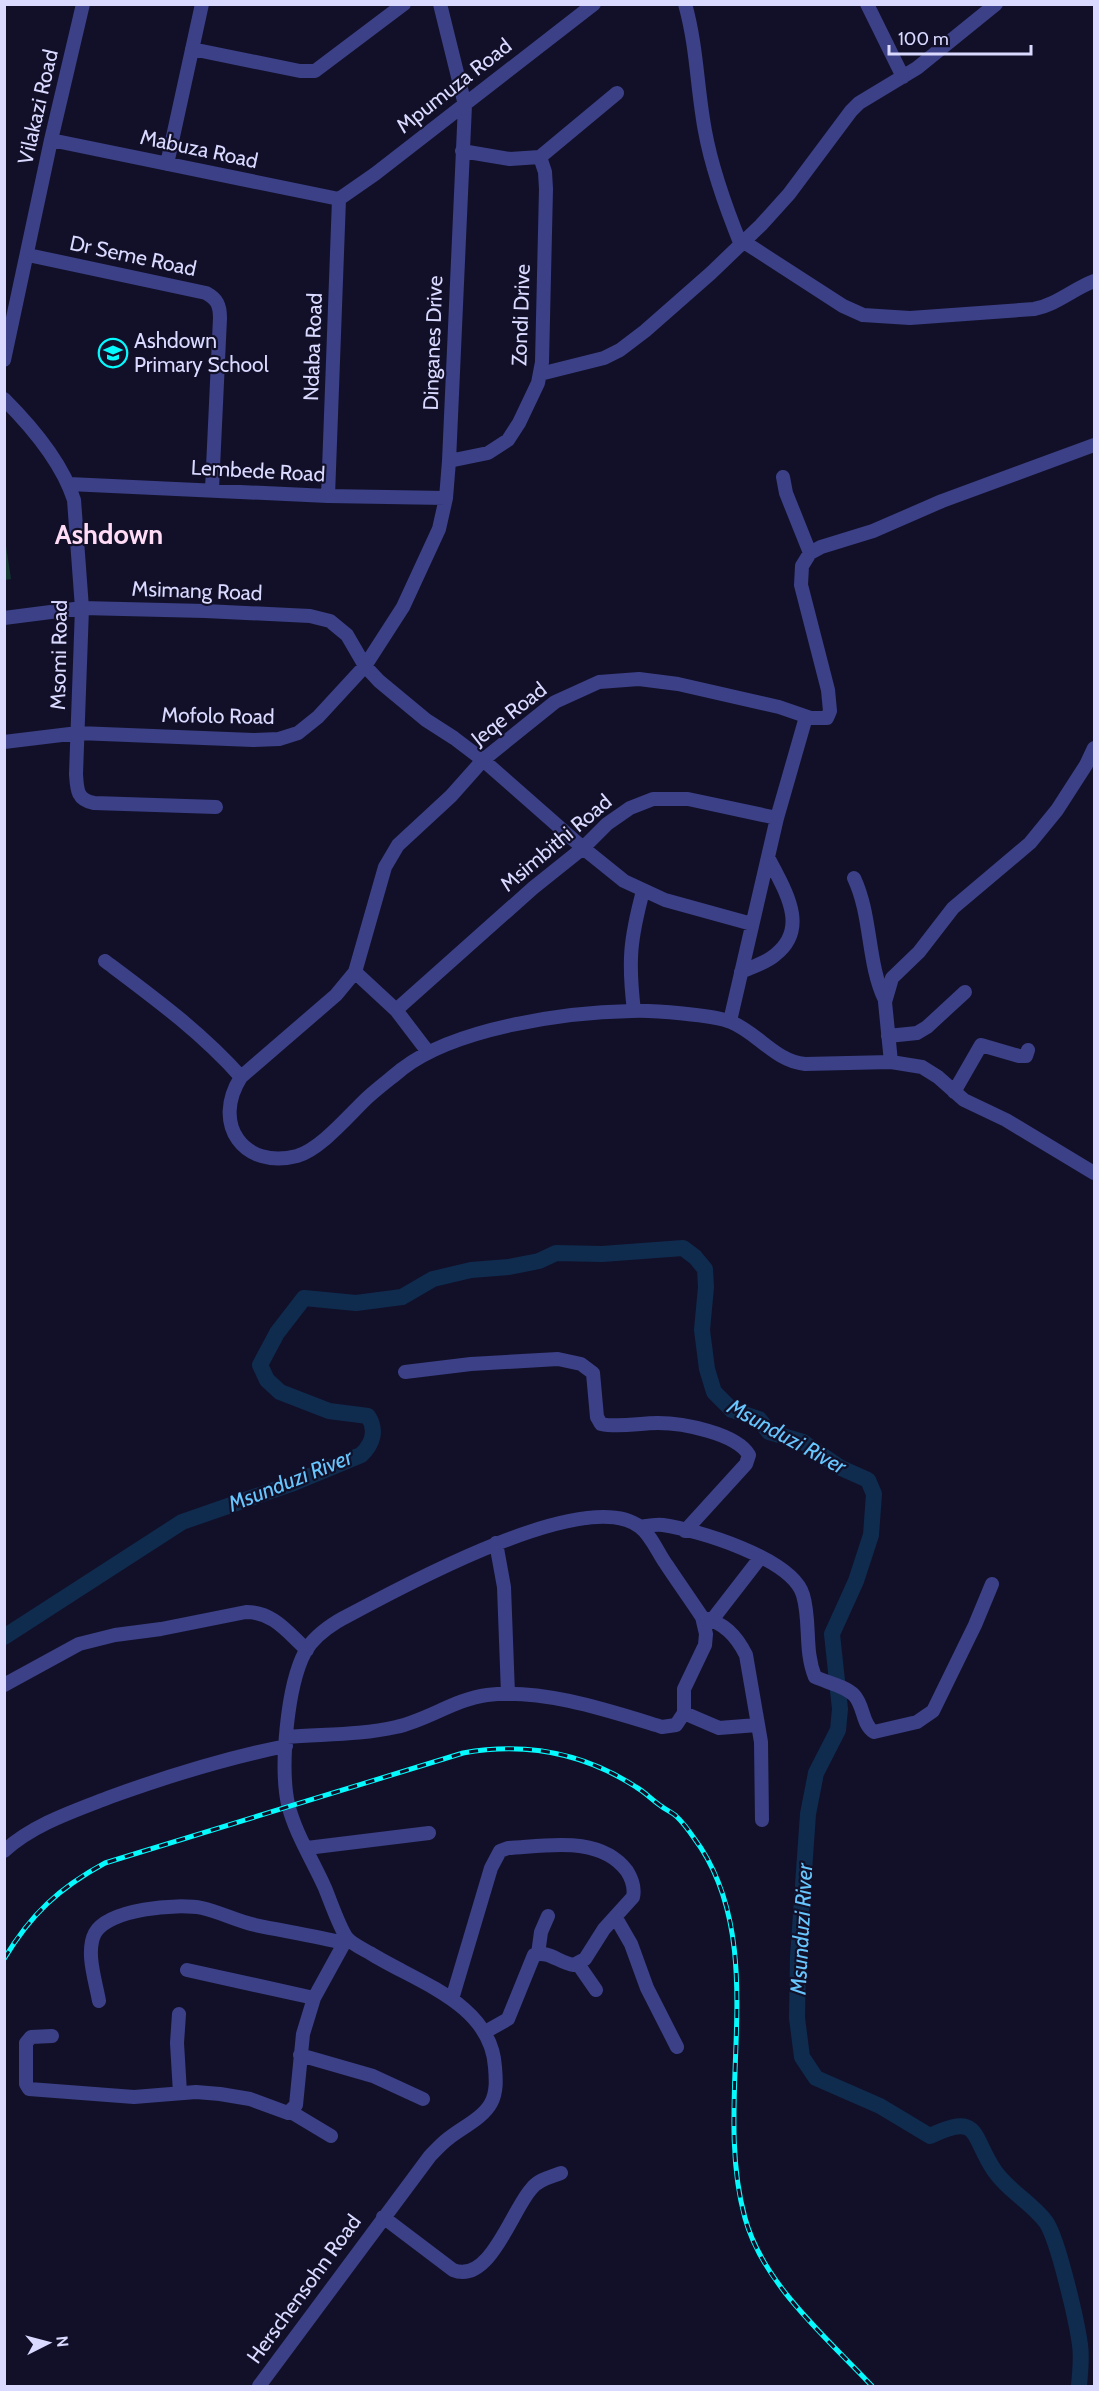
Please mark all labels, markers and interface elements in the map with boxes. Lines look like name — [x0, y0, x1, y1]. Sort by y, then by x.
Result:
scale bar — [889, 18, 1032, 56]
text: 100 m — [898, 28, 949, 50]
street label: Mpumuza Road — [391, 33, 516, 138]
street label: Vilakazi Road — [12, 47, 63, 167]
street label: Mabuza Road — [138, 124, 260, 173]
street label: Dr Seme Road — [67, 230, 199, 281]
street label: Zondi Drive — [506, 263, 535, 366]
street label: Dinganes Drive — [418, 275, 447, 411]
street label: Ndaba Road — [298, 292, 327, 402]
place label: Ashdown Primary School — [134, 328, 269, 377]
school or university icon: Ashdown Primary School — [97, 337, 129, 369]
street label: Lembede Road — [190, 454, 326, 487]
district label: Ashdown — [55, 518, 163, 551]
street label: Msimang Road — [131, 576, 263, 605]
street label: Msomi Road — [45, 600, 72, 710]
street label: Jeqe Road — [465, 676, 551, 751]
street label: Mofolo Road — [161, 702, 275, 729]
street label: Msimbithi Road — [495, 789, 616, 896]
water label: Msunduzi River — [722, 1392, 852, 1481]
water label: Msunduzi River — [223, 1443, 357, 1518]
water label: Msunduzi River — [785, 1861, 818, 1996]
street label: Herschensohn Road — [241, 2209, 366, 2368]
north arrow — [18, 2313, 78, 2373]
text: N — [52, 2335, 72, 2348]

